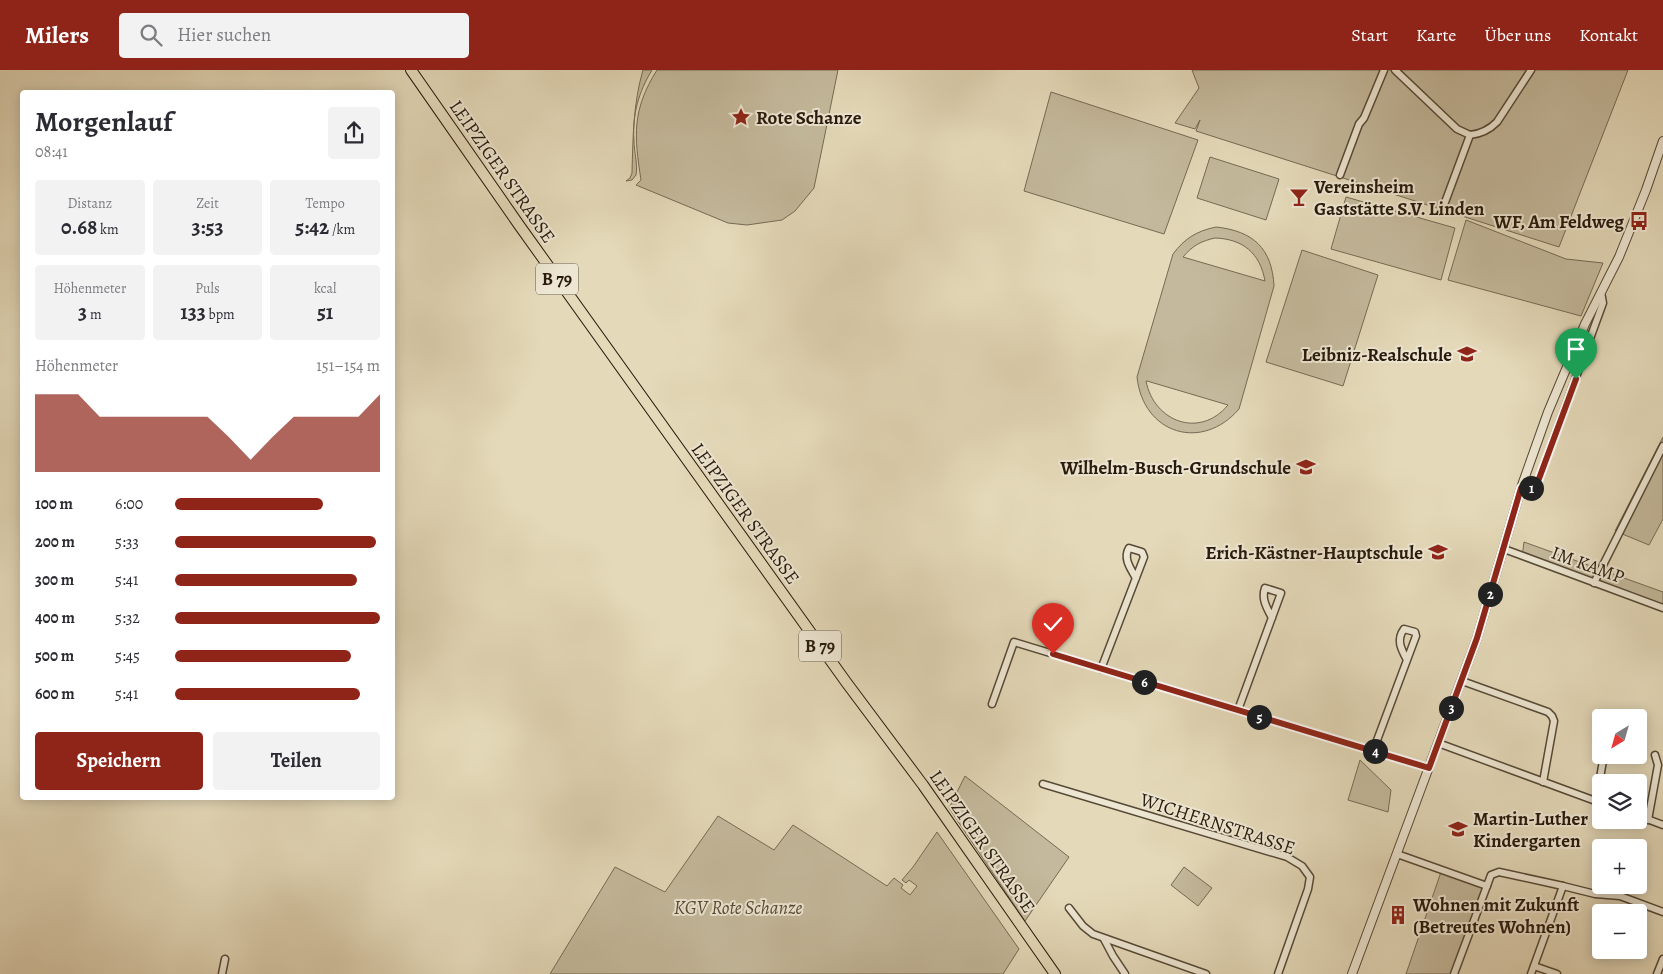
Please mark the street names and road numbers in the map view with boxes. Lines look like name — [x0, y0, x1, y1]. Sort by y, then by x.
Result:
street label: LEIPZIGER STRASSE — [443, 95, 561, 248]
road number: B 79 — [536, 263, 578, 294]
street label: LEIPZIGER STRASSE — [685, 437, 805, 590]
street label: IM KAMP — [1547, 540, 1628, 590]
road number: B 79 — [799, 630, 841, 662]
street label: LEIPZIGER STRASSE — [923, 765, 1041, 918]
street label: WICHERNSTRASSE — [1136, 786, 1299, 861]

